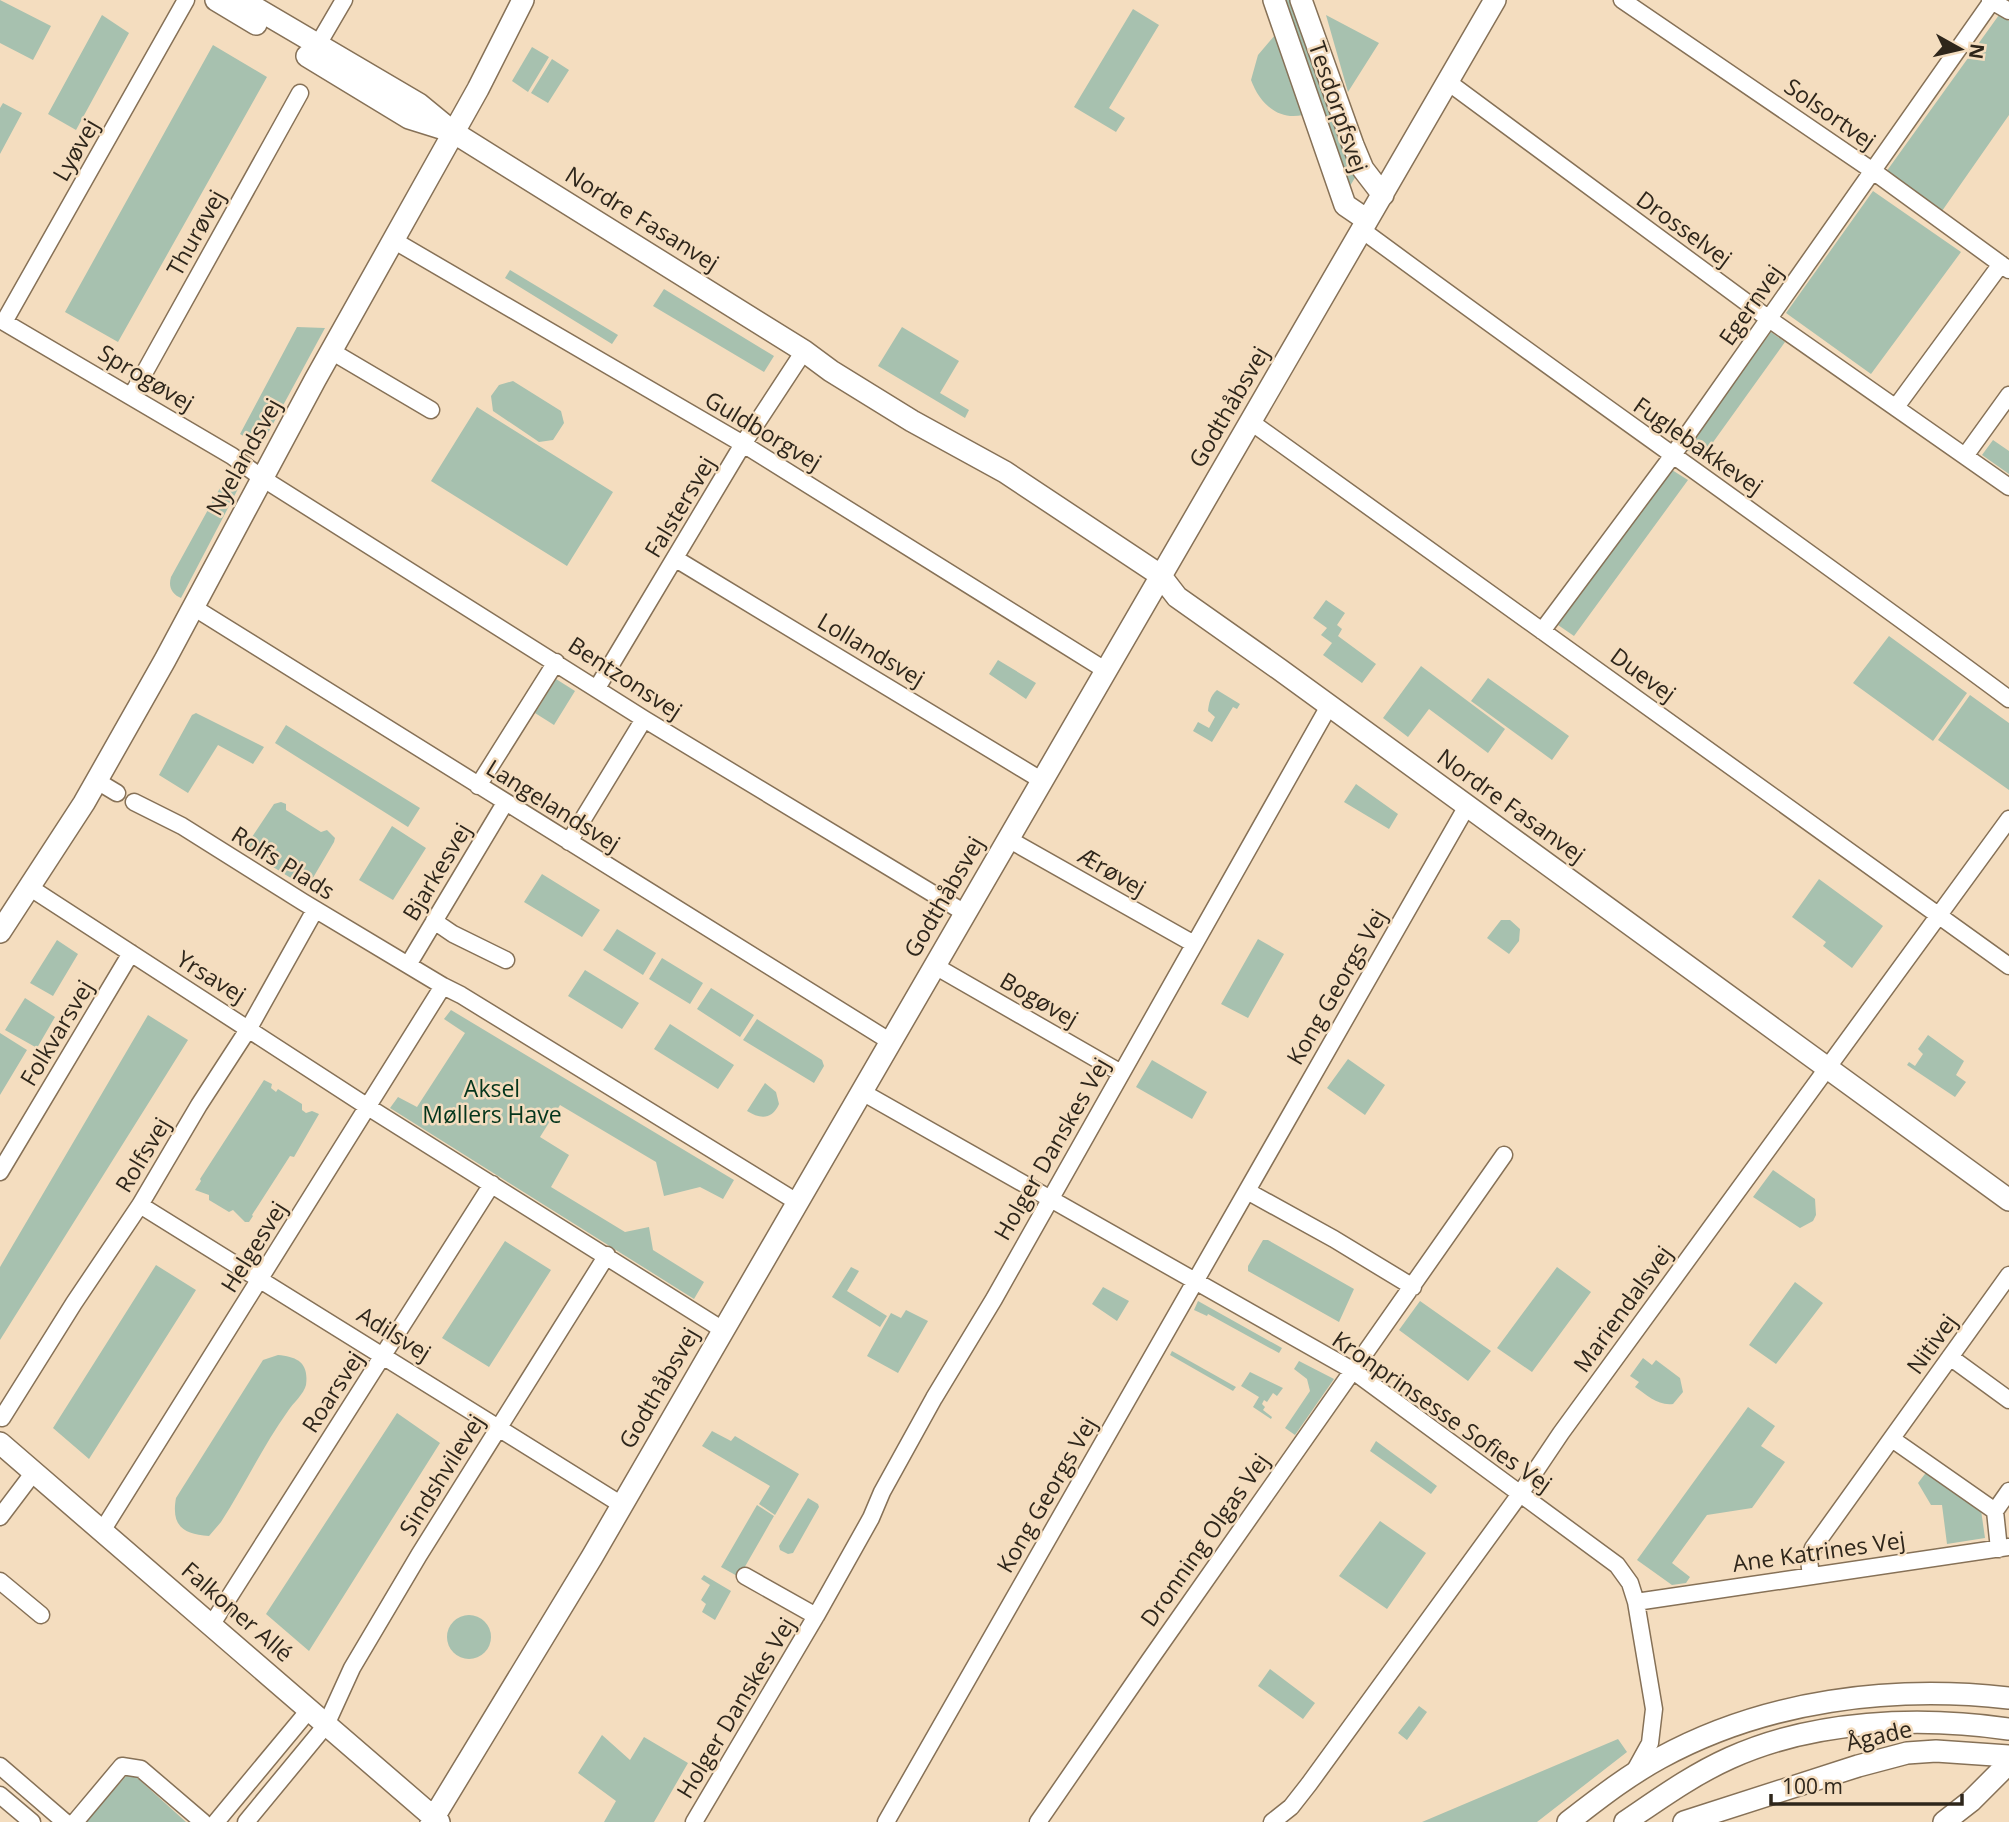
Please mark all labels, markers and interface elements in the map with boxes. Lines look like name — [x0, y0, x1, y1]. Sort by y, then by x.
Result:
north arrow — [1925, 14, 1995, 84]
street label: Tesdorpfsvej — [1302, 37, 1376, 177]
text: N — [1963, 42, 1991, 61]
street label: Solsortvej — [1778, 70, 1883, 156]
street label: Lyøvej — [44, 112, 106, 187]
street label: Nordre Fasanvej — [560, 158, 725, 278]
street label: Drosselvej — [1630, 183, 1739, 274]
street label: Thurøvej — [158, 184, 232, 282]
street label: Egernvej — [1711, 258, 1790, 351]
street label: Sprogøvej — [93, 336, 200, 418]
street label: Godthåbsvej — [1181, 340, 1276, 473]
street label: Guldborgvej — [699, 383, 828, 478]
street label: Fuglebakkevej — [1627, 389, 1770, 502]
street label: Nyelandsvej — [198, 392, 289, 521]
street label: Falstersvej — [636, 450, 722, 563]
street label: Lollandsvej — [812, 605, 931, 694]
street label: Bentzonsvej — [562, 628, 689, 726]
street label: Duevej — [1604, 640, 1683, 709]
street label: Nordre Fasanvej — [1431, 741, 1592, 870]
street label: Langelandsvej — [481, 751, 627, 859]
street label: Bjarkesvej — [394, 817, 478, 926]
street label: Rolfs Plads — [226, 818, 341, 906]
street label: Godthåbsvej — [896, 830, 991, 963]
street label: Ærøvej — [1072, 838, 1152, 903]
street label: Kong Georgs Vej — [1278, 903, 1394, 1070]
street label: Yrsavej — [171, 942, 252, 1010]
street label: Bogøvej — [995, 964, 1084, 1034]
street label: Folkvarsvej — [12, 973, 100, 1091]
street label: Holger Danskes Vej — [986, 1051, 1117, 1246]
park label: Aksel Møllers Have — [422, 1072, 562, 1130]
street label: Rolfsvej — [107, 1111, 177, 1198]
street label: Helgesvej — [212, 1195, 294, 1298]
street label: Mariendalsvej — [1565, 1239, 1679, 1378]
street label: Adilsvej — [352, 1298, 438, 1368]
street label: Nitivej — [1898, 1307, 1964, 1380]
street label: Godthåbsvej — [611, 1321, 706, 1454]
street label: Kronprinsesse Sofies Vej — [1326, 1323, 1559, 1499]
street label: Roarsvej — [294, 1344, 370, 1438]
street label: Sindshvilevej — [391, 1408, 491, 1541]
street label: Kong Georgs Vej — [988, 1411, 1104, 1578]
street label: Dronning Olgas Vej — [1132, 1446, 1276, 1633]
street label: Ane Katrines Vej — [1730, 1523, 1907, 1579]
street label: Falkoner Allé — [175, 1554, 300, 1669]
street label: Holger Danskes Vej — [668, 1611, 802, 1804]
street label: Ågade — [1843, 1712, 1915, 1758]
scale bar — [1771, 1762, 1962, 1806]
text: 100 m — [1782, 1772, 1843, 1800]

